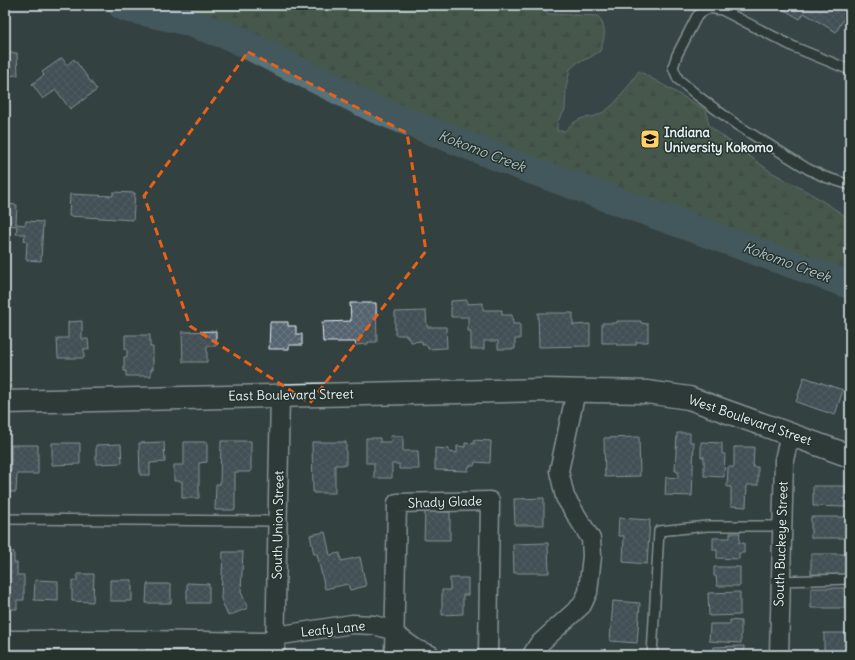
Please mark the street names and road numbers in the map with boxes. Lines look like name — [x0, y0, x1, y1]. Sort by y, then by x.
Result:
street label: East Boulevard Street — [228, 385, 355, 405]
street label: West Boulevard Street — [686, 391, 814, 449]
street label: South Union Street — [269, 470, 287, 580]
street label: South Buckeye Street — [770, 480, 792, 607]
street label: Shady Glade — [407, 492, 483, 512]
street label: Leafy Lane — [300, 617, 366, 641]

